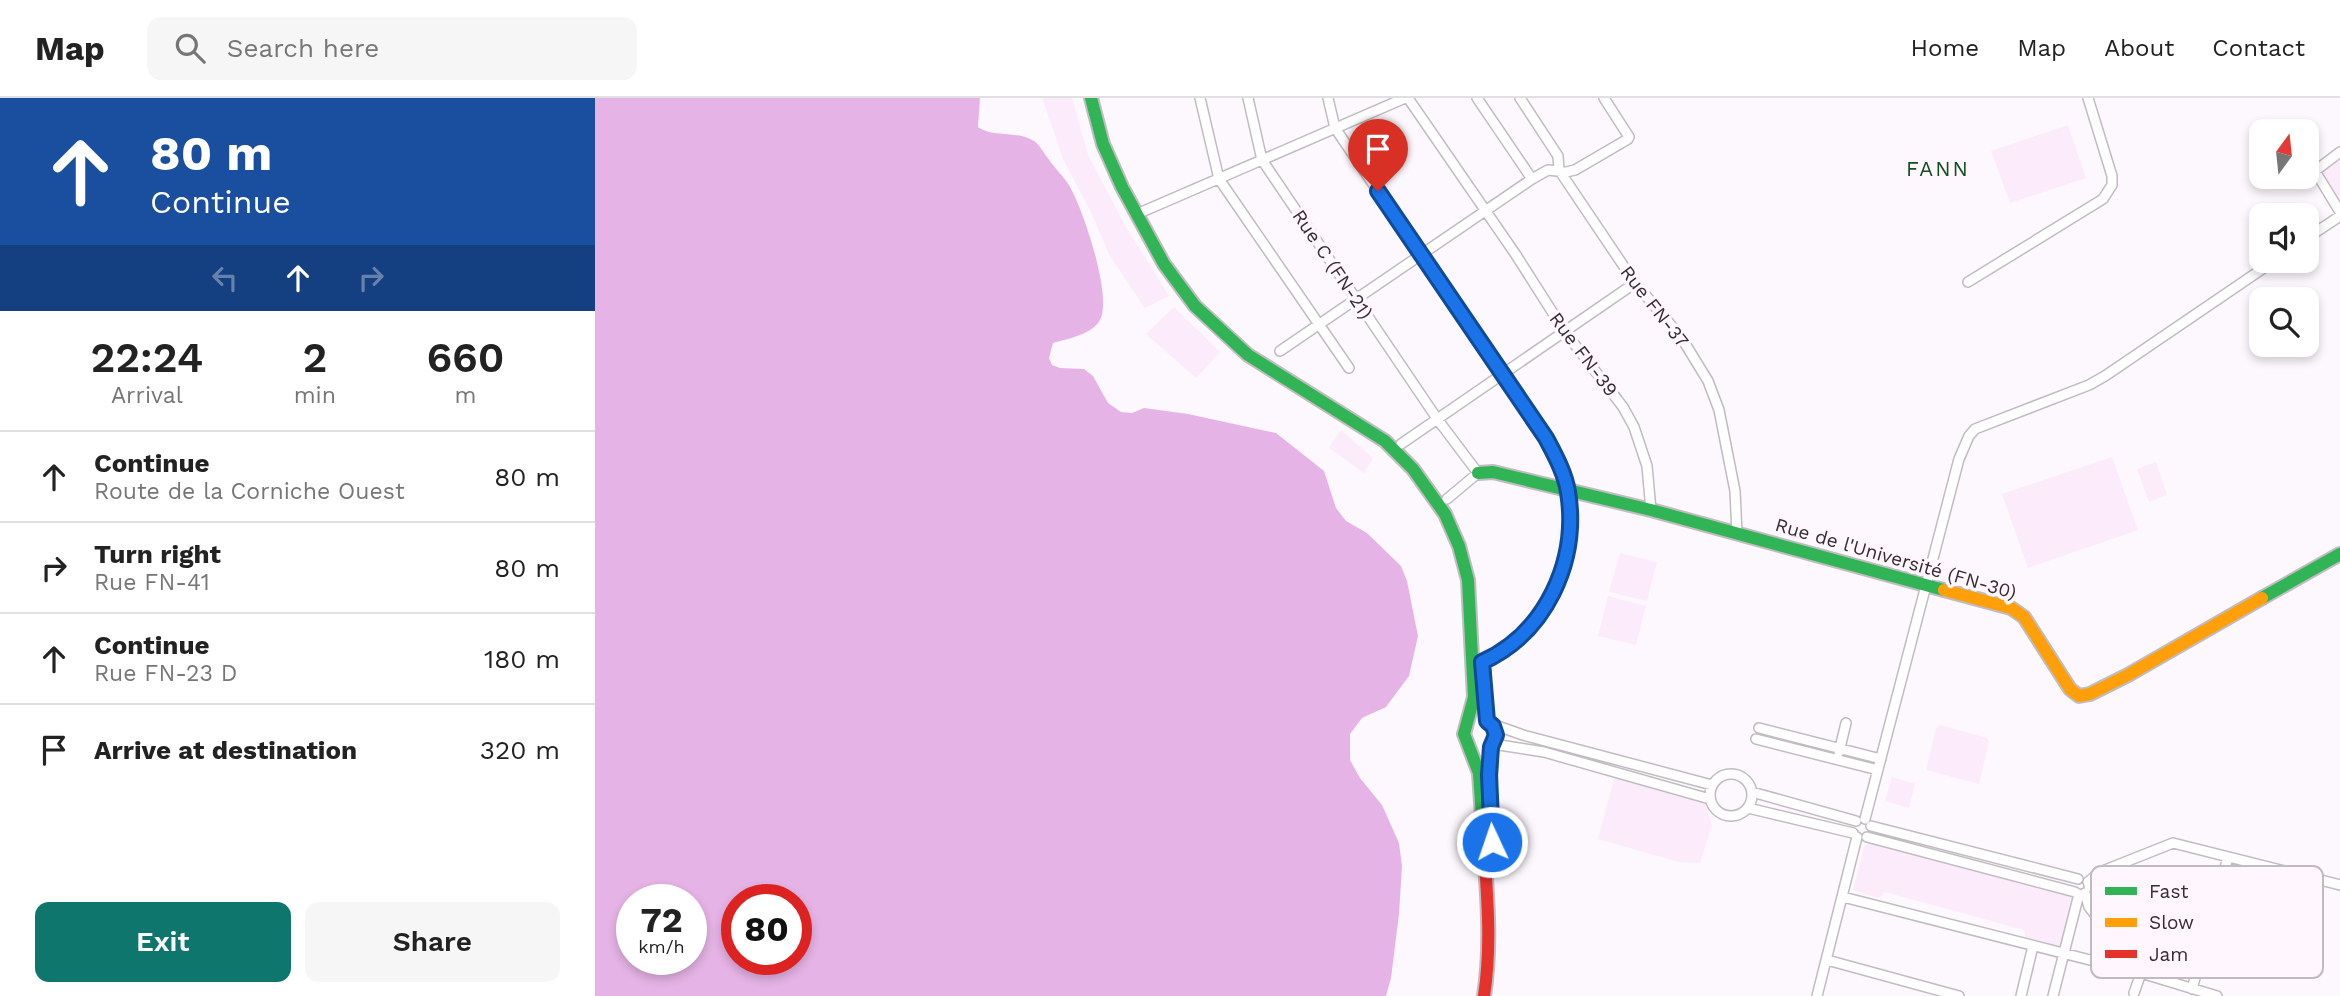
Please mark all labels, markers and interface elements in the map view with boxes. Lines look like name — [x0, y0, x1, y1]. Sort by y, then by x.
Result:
search box — [147, 17, 637, 80]
text: Map — [35, 29, 105, 68]
icon: search — [171, 29, 209, 67]
text: Search here — [227, 33, 379, 63]
text: Home — [1911, 34, 1979, 62]
text: Map — [2017, 34, 2066, 62]
text: About — [2104, 34, 2174, 62]
text: Contact — [2212, 34, 2305, 62]
pin — [1348, 119, 1408, 191]
north arrow — [2249, 119, 2319, 189]
map controls — [2249, 119, 2319, 357]
text: 80 m — [150, 124, 272, 182]
icon: ahead — [35, 126, 126, 217]
icon: arrive — [1359, 130, 1397, 168]
district label: FANN — [1906, 156, 1970, 181]
text: Continue — [150, 183, 291, 221]
button: sound — [2249, 203, 2319, 273]
street label: Rue C (FN-21) — [1288, 205, 1378, 323]
icon: left — [206, 259, 244, 297]
icon: ahead — [279, 259, 317, 297]
icon: right — [352, 259, 390, 297]
street label: Rue FN-37 — [1616, 261, 1694, 352]
button: search — [2249, 287, 2319, 357]
street label: Rue FN-39 — [1545, 308, 1623, 401]
text: 22:24 — [90, 333, 203, 382]
text: 2 — [302, 333, 327, 382]
text: 660 — [426, 333, 505, 382]
text: Arrival — [111, 382, 183, 409]
text: min — [294, 382, 336, 409]
text: m — [455, 382, 476, 409]
text: Continue — [94, 448, 210, 478]
icon: ahead — [35, 458, 73, 496]
text: 80 m — [494, 462, 560, 492]
text: Route de la Corniche Ouest — [94, 478, 405, 505]
street label: Rue de l'Université (FN-30) — [1773, 513, 2019, 604]
text: Turn right — [94, 539, 221, 569]
icon: right — [35, 549, 73, 587]
text: 80 m — [494, 553, 560, 583]
text: Rue FN-41 — [94, 569, 210, 596]
text: Continue — [94, 630, 210, 660]
icon: ahead — [35, 640, 73, 678]
text: 180 m — [484, 644, 560, 674]
text: Rue FN-23 D — [94, 660, 237, 687]
icon: arrive — [35, 731, 73, 769]
text: Arrive at destination — [94, 735, 357, 765]
text: 320 m — [480, 735, 560, 765]
position arrow — [1455, 805, 1529, 879]
legend — [2091, 866, 2323, 978]
text: Fast — [2149, 880, 2188, 903]
speed limit sign: 80 — [721, 884, 812, 975]
text: 72 — [640, 899, 683, 941]
button: Exit — [35, 902, 291, 982]
button: Share — [305, 902, 560, 982]
text: Slow — [2149, 911, 2194, 934]
text: km/h — [638, 936, 685, 957]
text: Jam — [2149, 943, 2188, 966]

